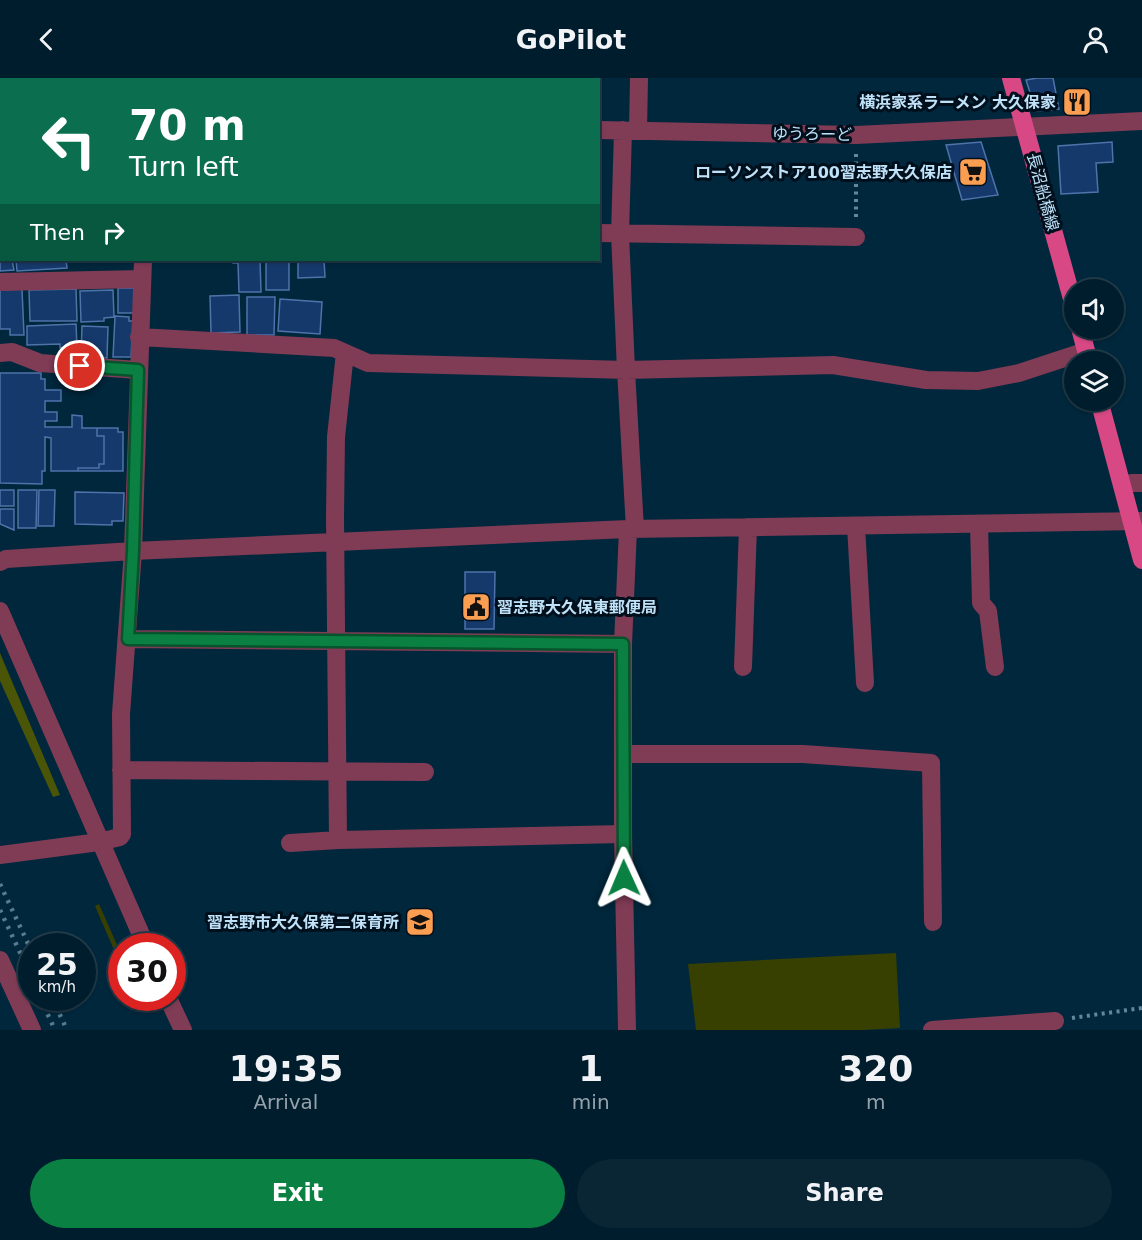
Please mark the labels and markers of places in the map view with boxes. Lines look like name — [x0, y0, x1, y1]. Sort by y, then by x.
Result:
restaurant icon: 横浜家系ラーメン 大久保家 — [1061, 86, 1093, 118]
place label: 横浜家系ラーメン 大久保家 — [859, 93, 1056, 112]
supermarket icon: ローソンストア100習志野大久保店 — [957, 156, 989, 188]
place label: ローソンストア100習志野大久保店 — [695, 163, 952, 182]
pin — [54, 340, 105, 391]
public building icon: 習志野大久保東郵便局 — [460, 591, 492, 623]
place label: 習志野大久保東郵便局 — [497, 598, 657, 617]
school or university icon: 習志野市大久保第二保育所 — [404, 906, 436, 938]
place label: 習志野市大久保第二保育所 — [207, 913, 399, 932]

